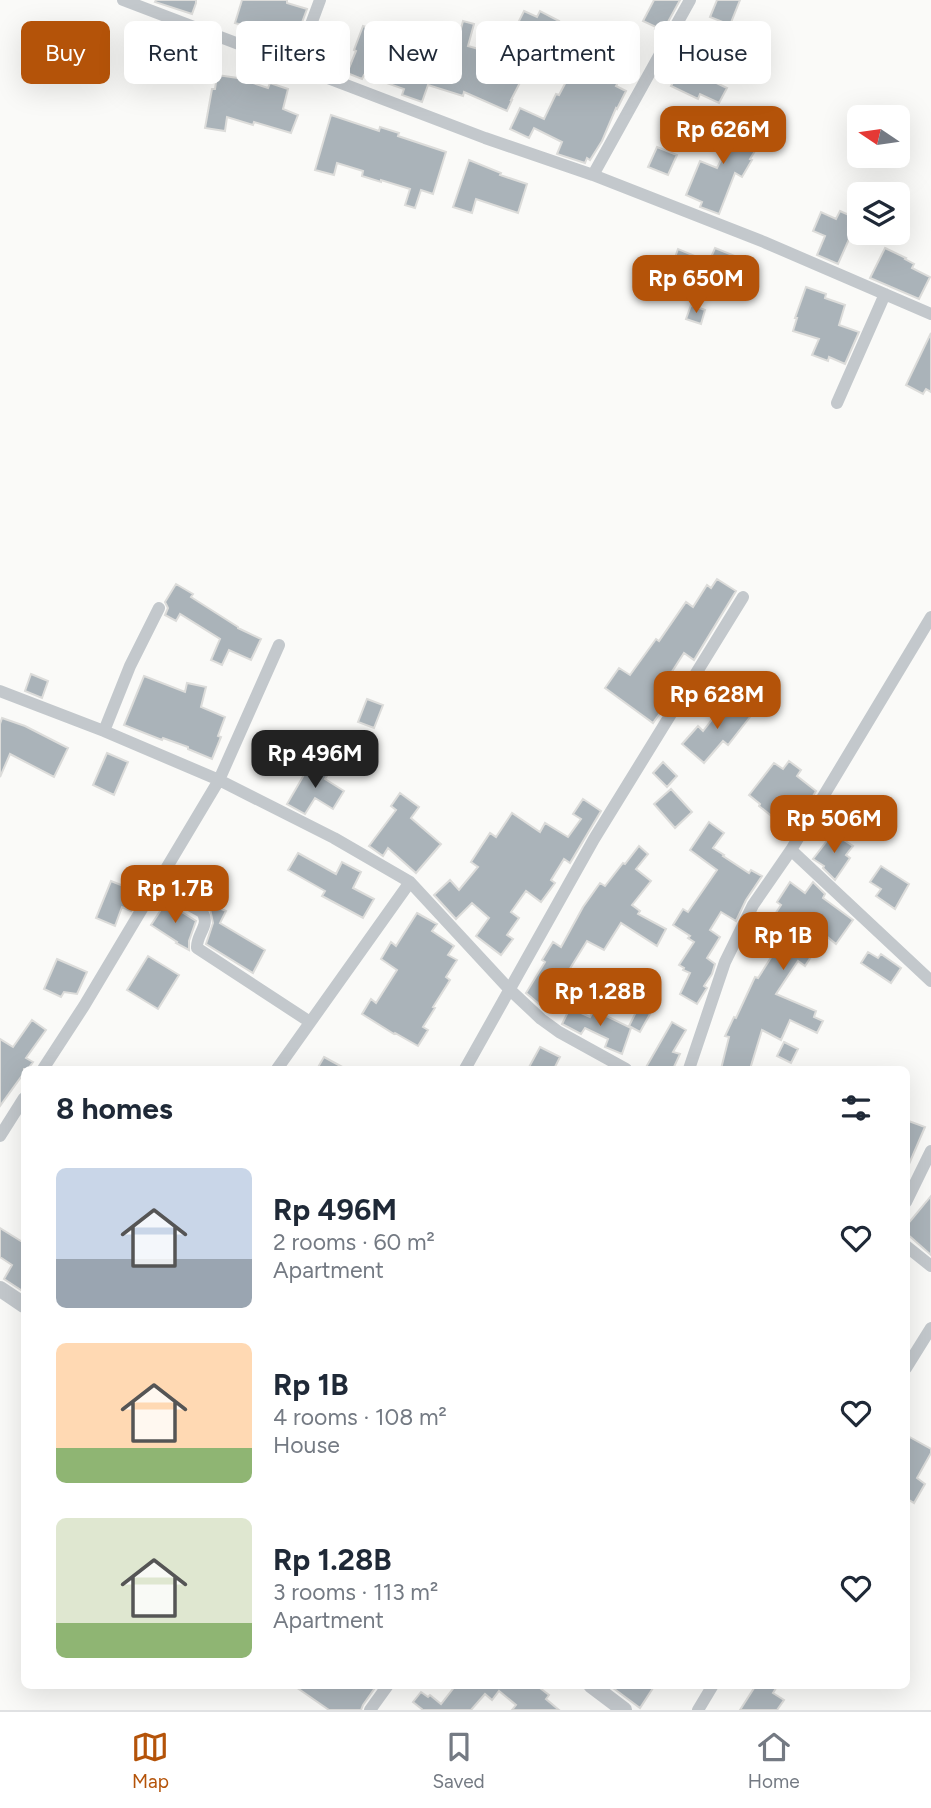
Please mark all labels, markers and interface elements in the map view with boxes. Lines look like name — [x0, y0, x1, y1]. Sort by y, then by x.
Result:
chip: Buy — [21, 21, 110, 84]
chip: Rent — [124, 21, 222, 84]
chip: Filters — [236, 21, 350, 84]
chip: New — [364, 21, 462, 84]
chip: Apartment — [476, 21, 640, 84]
chip: House — [654, 21, 771, 84]
north arrow — [847, 105, 910, 168]
map controls — [847, 105, 910, 245]
pin: Rp 626M — [658, 106, 788, 166]
text: Rp 626M — [676, 115, 770, 143]
button: layers — [847, 182, 910, 245]
pin: Rp 650M — [631, 256, 761, 315]
text: Rp 650M — [648, 264, 744, 292]
pin: Rp 628M — [652, 672, 782, 731]
text: Rp 628M — [670, 680, 764, 708]
pin: Rp 496M — [250, 730, 380, 790]
text: Rp 496M — [267, 739, 363, 767]
pin: Rp 506M — [769, 796, 899, 855]
text: Rp 506M — [786, 804, 882, 832]
pin: Rp 1.7B — [110, 866, 240, 925]
text: Rp 1.7B — [137, 874, 213, 902]
pin: Rp 1B — [734, 912, 832, 972]
text: Rp 1B — [754, 921, 812, 949]
pin: Rp 1.28B — [528, 968, 672, 1028]
text: Rp 1.28B — [554, 977, 646, 1005]
icon: filters — [837, 1089, 875, 1127]
text: 8 homes — [56, 1090, 173, 1127]
text: Rp 496M — [273, 1191, 397, 1228]
icon: home — [112, 1196, 196, 1280]
icon: heart — [837, 1219, 875, 1257]
text: 2 rooms · 60 m² — [273, 1228, 435, 1256]
text: Apartment — [273, 1256, 384, 1284]
text: Rp 1B — [273, 1366, 349, 1403]
icon: home — [112, 1371, 196, 1455]
icon: heart — [837, 1394, 875, 1432]
text: 4 rooms · 108 m² — [273, 1403, 447, 1431]
text: House — [273, 1431, 340, 1459]
text: Rp 1.28B — [273, 1541, 392, 1578]
icon: home — [112, 1546, 196, 1630]
icon: heart — [837, 1569, 875, 1607]
text: 3 rooms · 113 m² — [273, 1578, 438, 1606]
text: Apartment — [273, 1606, 384, 1634]
tab: Map — [131, 1728, 169, 1793]
tab: Saved — [432, 1728, 485, 1793]
tab: Home — [748, 1728, 800, 1793]

